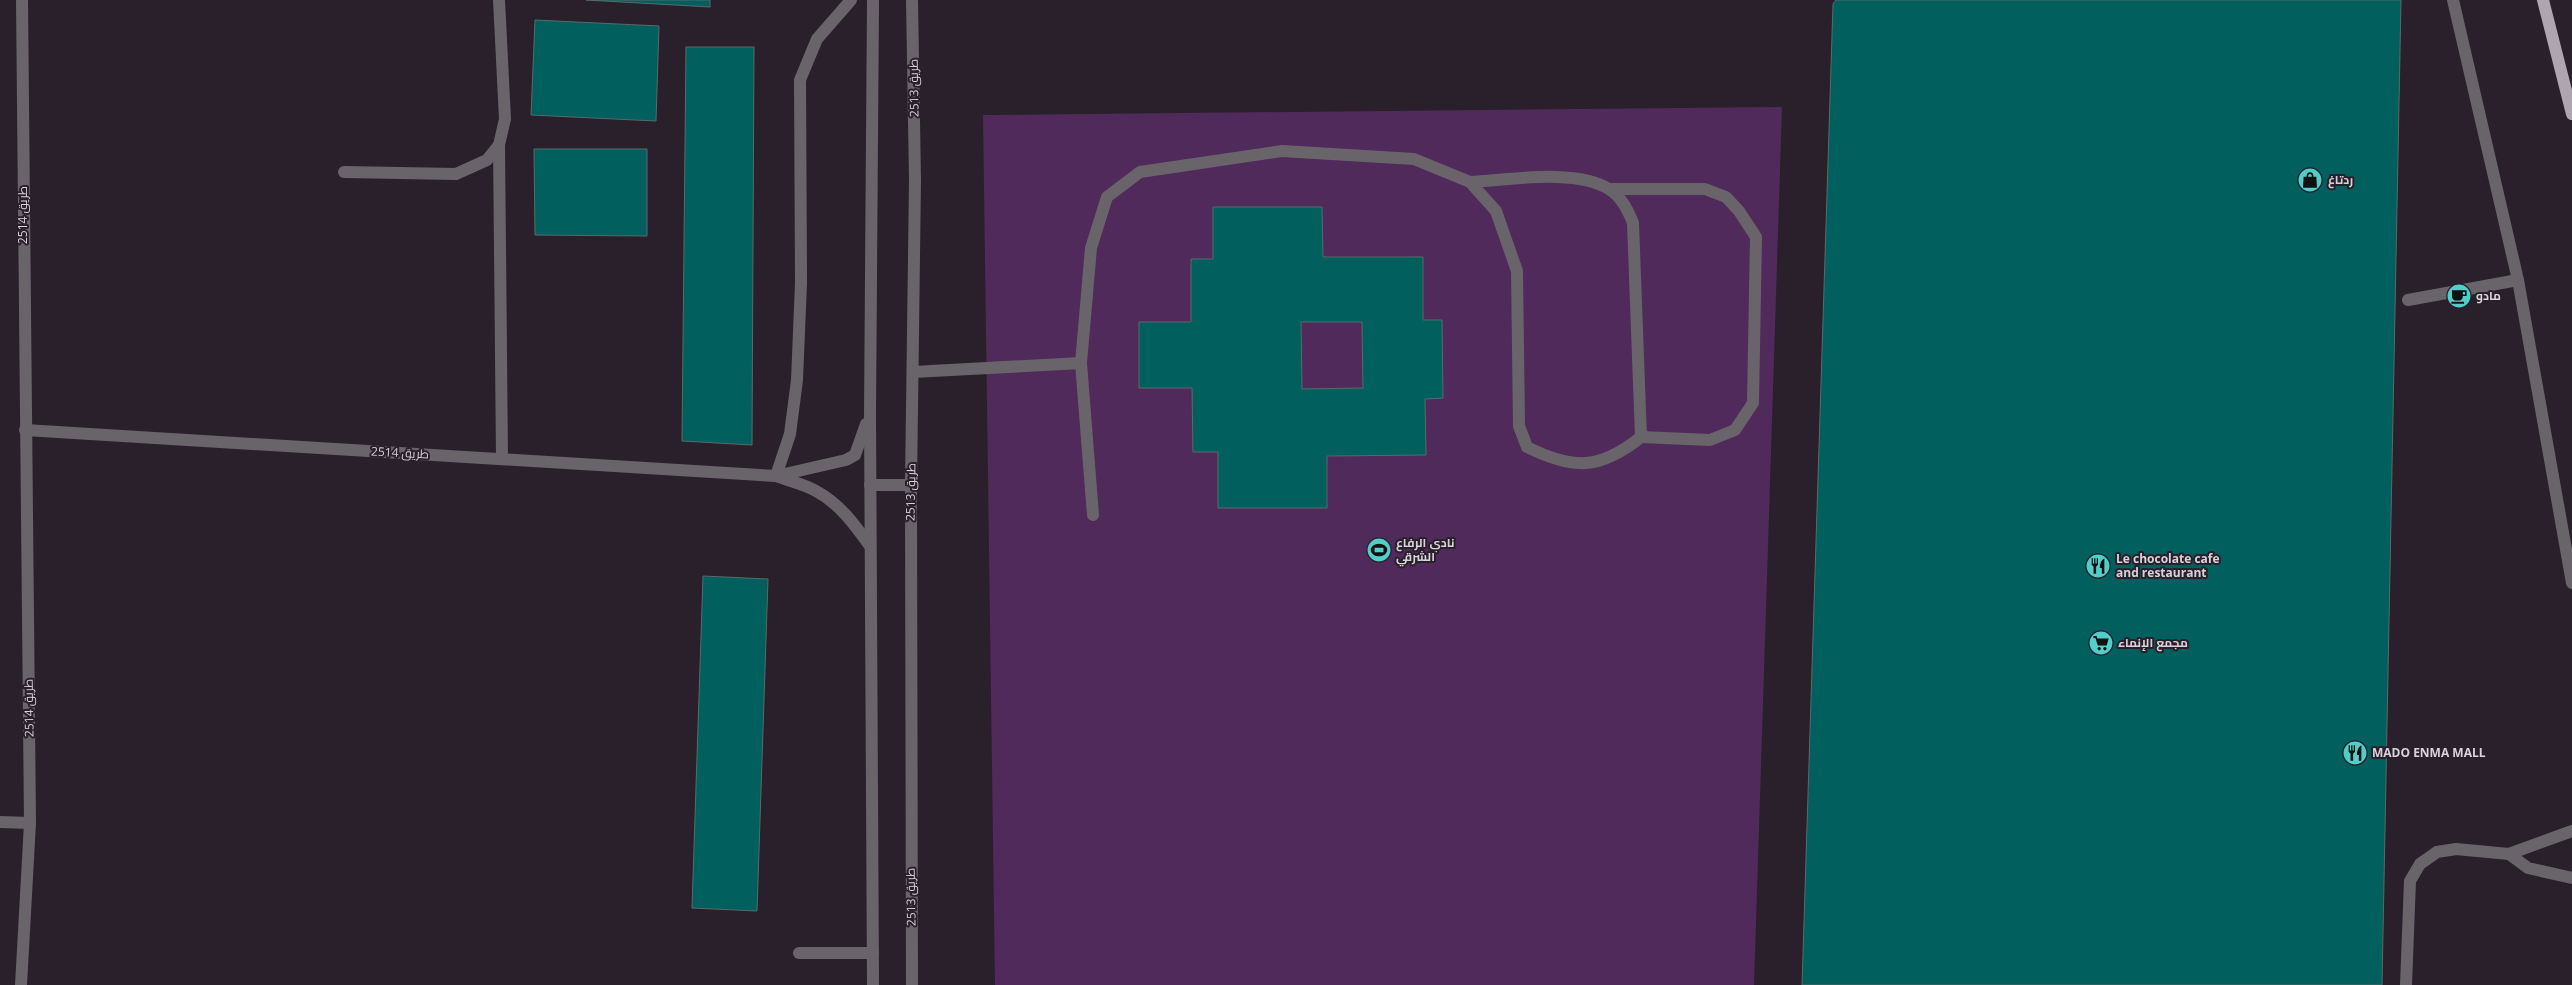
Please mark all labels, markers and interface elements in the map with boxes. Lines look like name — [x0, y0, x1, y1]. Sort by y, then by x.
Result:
street label: طريق 2513 — [904, 59, 923, 117]
shop icon: ردتاغ — [2297, 167, 2323, 193]
place label: ردتاغ — [2328, 171, 2353, 189]
street label: طريق 2514 — [14, 186, 31, 244]
cafe icon: مادو — [2446, 283, 2472, 309]
place label: مادو — [2476, 287, 2501, 304]
street label: طريق 2514 — [371, 442, 430, 463]
street label: طريق 2513 — [901, 463, 920, 521]
place label: نادي الرفاع الشرقي — [1396, 534, 1455, 567]
sports icon: نادي الرفاع الشرقي — [1366, 537, 1392, 563]
place label: Le chocolate cafe and restaurant — [2116, 550, 2220, 581]
restaurant icon: Le chocolate cafe and restaurant — [2085, 553, 2111, 579]
supermarket icon: مجمع الإنماء — [2088, 630, 2114, 656]
place label: مجمع الإنماء — [2118, 634, 2188, 652]
street label: طريق 2514 — [19, 679, 38, 737]
restaurant icon: MADO ENMA MALL — [2342, 740, 2368, 766]
place label: MADO ENMA MALL — [2372, 744, 2486, 761]
street label: طريق 2513 — [901, 868, 920, 926]

